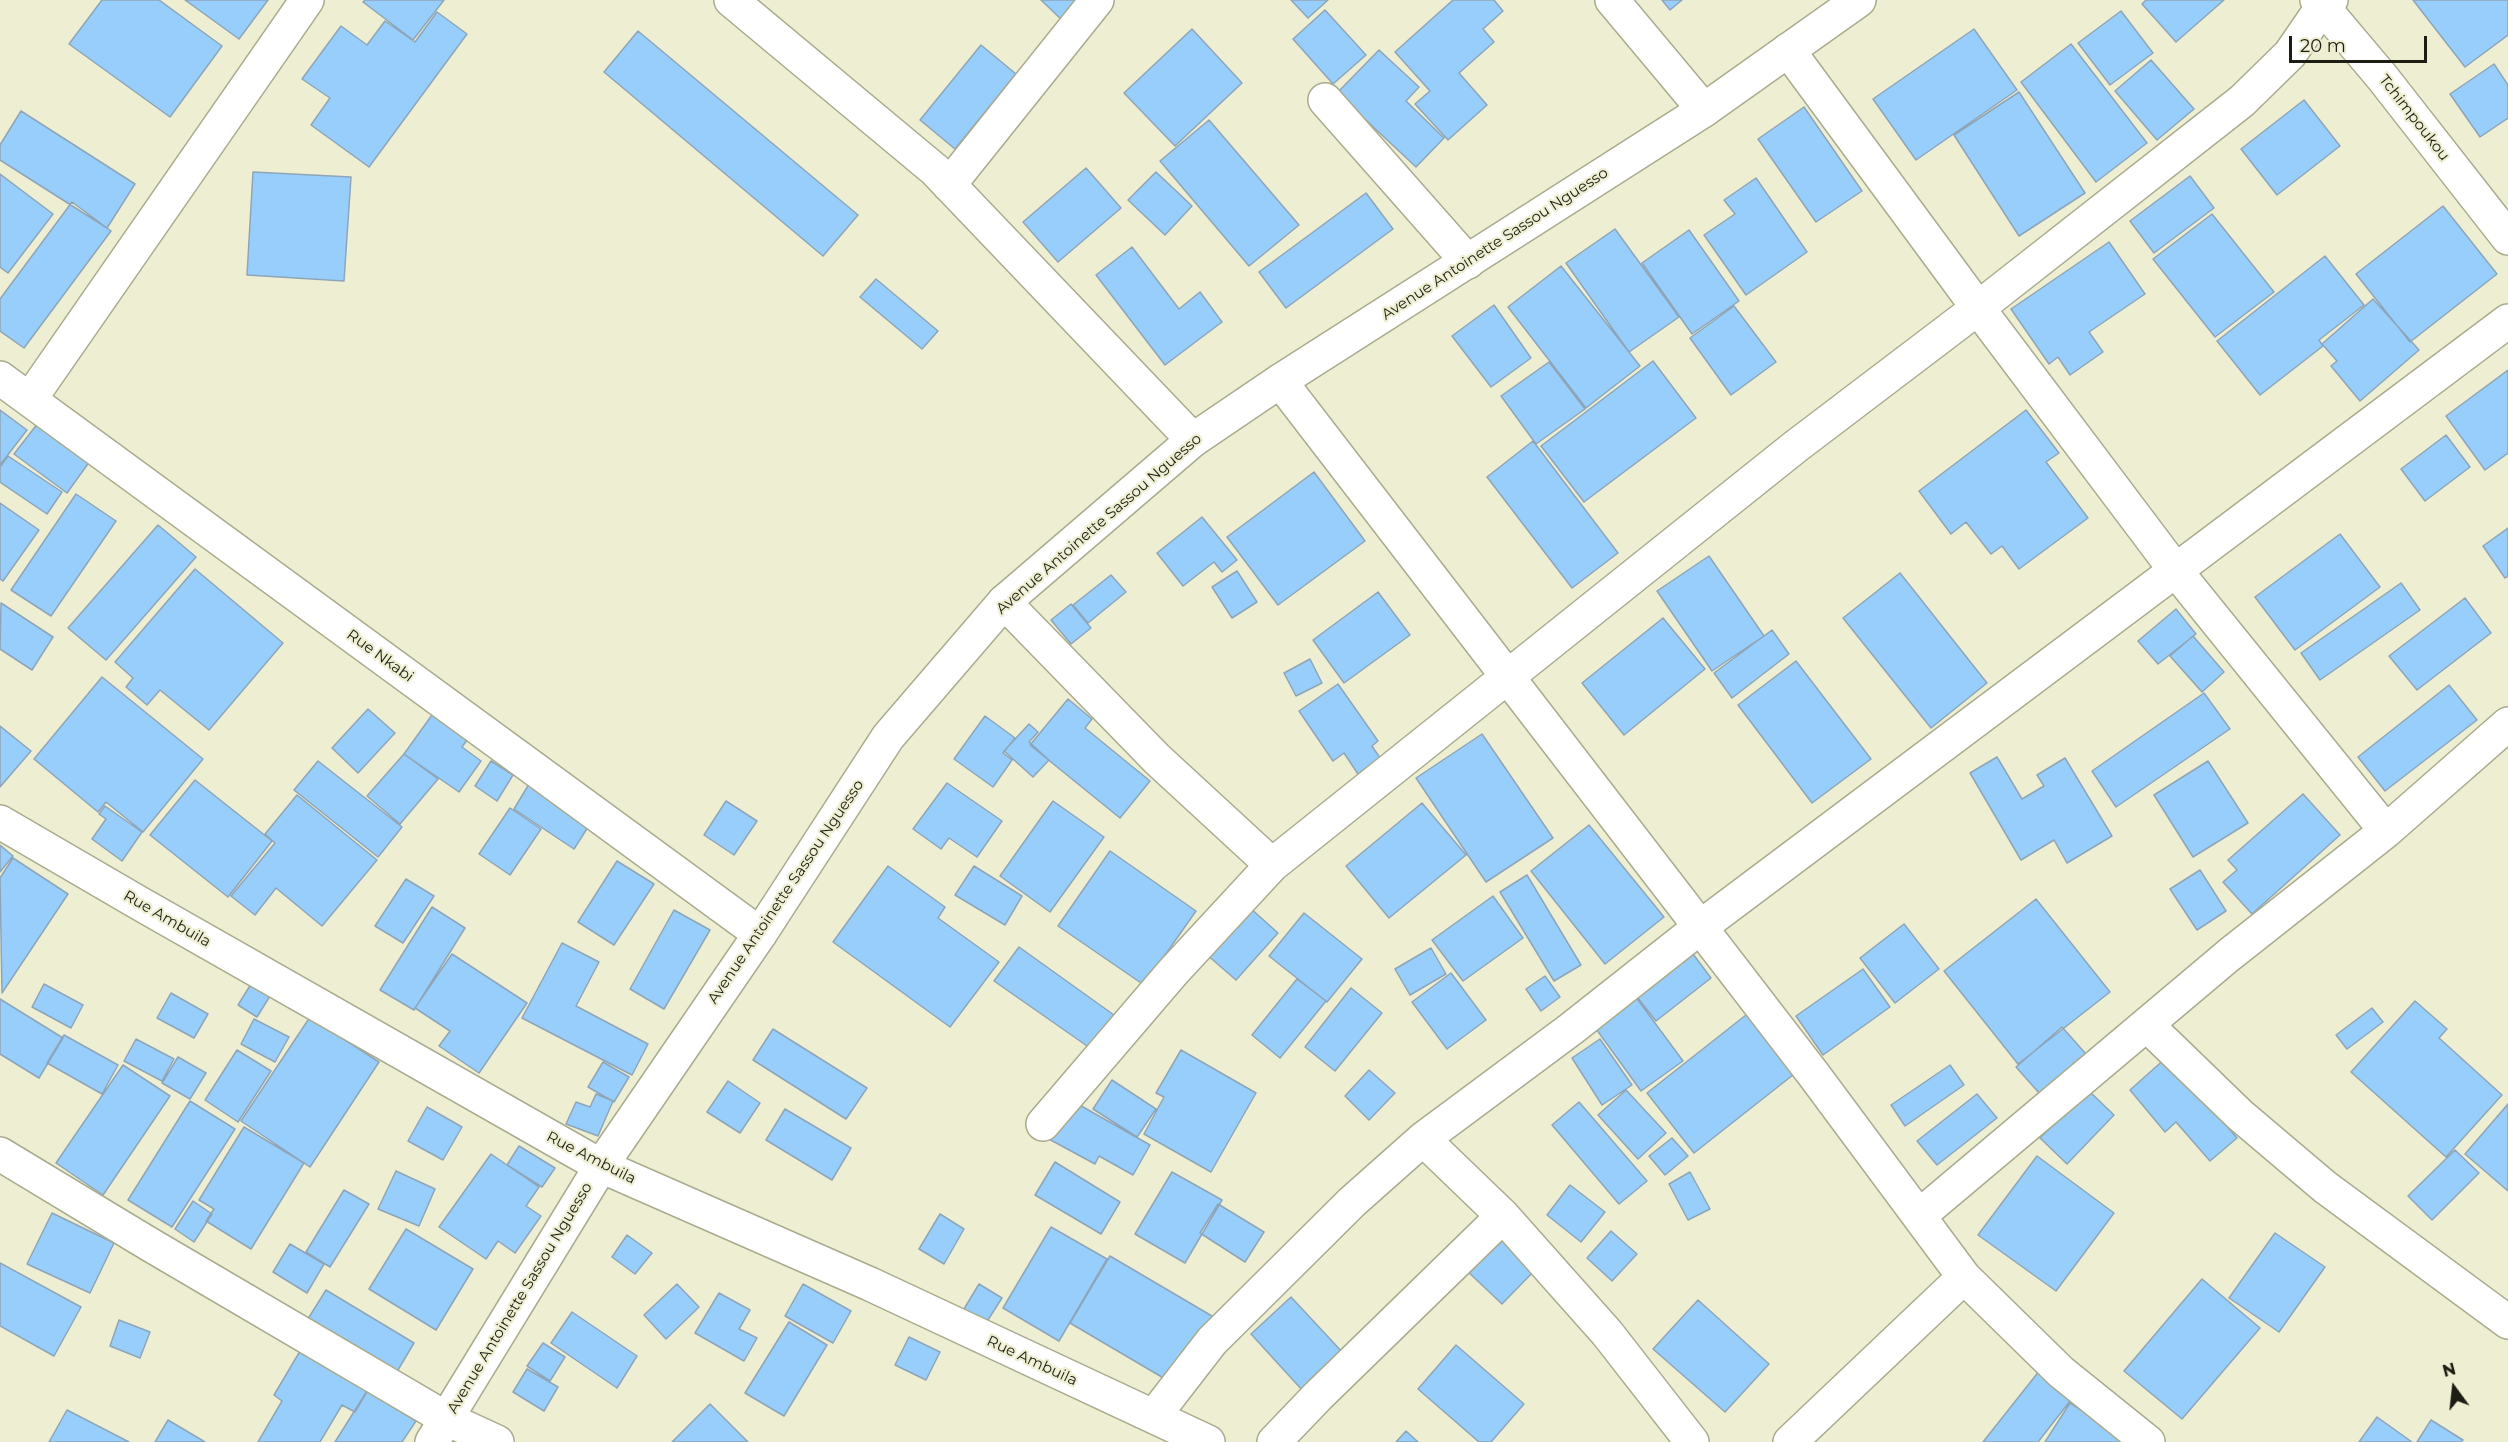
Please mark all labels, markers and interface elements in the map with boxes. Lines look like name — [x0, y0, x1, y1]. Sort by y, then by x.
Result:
scale bar — [2292, 24, 2430, 62]
text: 20 m — [2300, 35, 2346, 57]
street label: Tchimpoukou — [2375, 71, 2453, 165]
street label: Avenue Antoinette Sassou Nguesso — [1378, 164, 1612, 324]
street label: Avenue Antoinette Sassou Nguesso — [993, 430, 1205, 618]
street label: Rue Nkabi — [343, 626, 417, 686]
street label: Avenue Antoinette Sassou Nguesso — [704, 777, 868, 1007]
street label: Rue Ambuila — [120, 887, 214, 951]
street label: Rue Ambuila — [543, 1128, 639, 1188]
street label: Avenue Antoinette Sassou Nguesso — [444, 1179, 596, 1417]
street label: Rue Ambuila — [984, 1332, 1080, 1390]
north arrow — [2424, 1358, 2484, 1418]
text: N — [2441, 1359, 2458, 1381]

